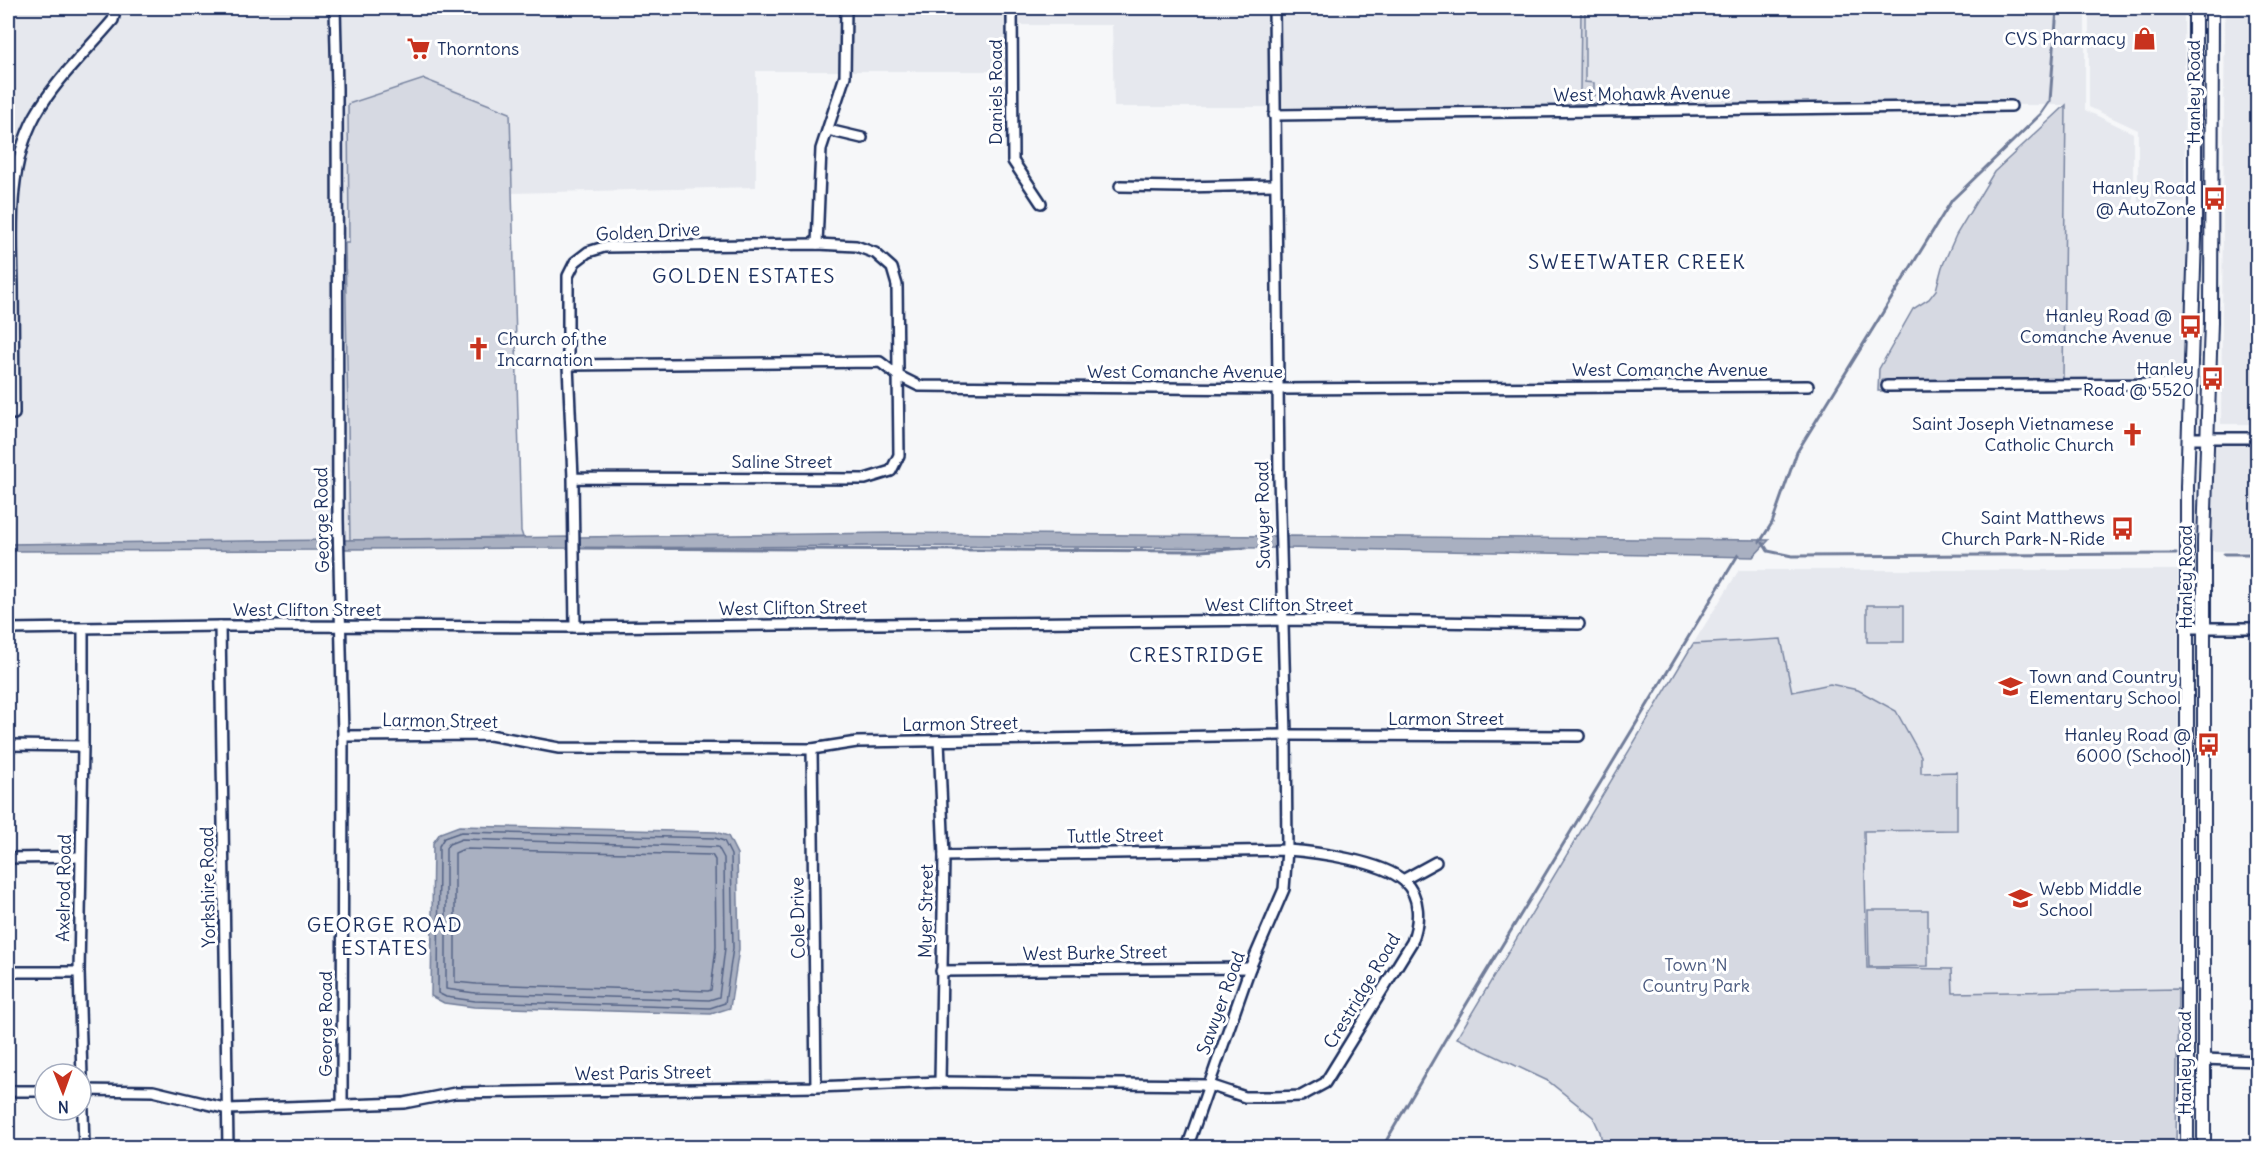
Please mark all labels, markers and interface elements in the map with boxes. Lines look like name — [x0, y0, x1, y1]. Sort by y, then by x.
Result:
shop icon: CVS Pharmacy — [2131, 26, 2157, 52]
place label: CVS Pharmacy — [2004, 27, 2126, 50]
supermarket icon: Thorntons — [406, 36, 432, 62]
place label: Thorntons — [437, 37, 519, 60]
street label: Daniels Road — [984, 39, 1007, 145]
street label: Hanley Road — [2182, 40, 2205, 144]
street label: West Mohawk Avenue — [1553, 80, 1731, 107]
place label: Hanley Road @ AutoZone — [2092, 176, 2196, 220]
bus stop icon: Hanley Road @ AutoZone — [2201, 185, 2227, 211]
street label: Golden Drive — [595, 217, 701, 246]
district label: SWEETWATER CREEK — [1528, 249, 1746, 274]
district label: GOLDEN ESTATES — [652, 263, 836, 288]
place label: Hanley Road @ Comanche Avenue — [2020, 304, 2172, 348]
bus stop icon: Hanley Road @ Comanche Avenue — [2177, 313, 2203, 339]
place label: Church of the Incarnation — [497, 327, 607, 371]
church icon: Church of the Incarnation — [466, 336, 492, 362]
place label: Hanley Road @ 5520 — [2083, 357, 2194, 401]
street label: West Comanche Avenue — [1572, 358, 1768, 381]
street label: West Comanche Avenue — [1087, 360, 1283, 383]
bus stop icon: Hanley Road @ 5520 — [2199, 366, 2225, 392]
place label: Saint Joseph Vietnamese Catholic Church — [1912, 412, 2114, 456]
church icon: Saint Joseph Vietnamese Catholic Church — [2119, 421, 2145, 447]
street label: Saline Street — [732, 450, 832, 473]
street label: Sawyer Road — [1250, 460, 1275, 569]
street label: George Road — [309, 466, 334, 573]
place label: Saint Matthews Church Park-N-Ride — [1941, 506, 2105, 550]
bus stop icon: Saint Matthews Church Park-N-Ride — [2110, 515, 2136, 541]
street label: Hanley Road — [2174, 525, 2197, 629]
street label: West Clifton Street — [1205, 593, 1353, 616]
street label: West Clifton Street — [718, 595, 868, 620]
street label: West Clifton Street — [233, 598, 381, 621]
district label: CRESTRIDGE — [1129, 642, 1265, 667]
place label: Town and Country Elementary School — [2029, 665, 2181, 709]
school or university icon: Town and Country Elementary School — [1998, 674, 2024, 700]
street label: Larmon Street — [1388, 707, 1504, 730]
street label: Larmon Street — [382, 708, 498, 733]
street label: Larmon Street — [902, 711, 1018, 736]
place label: Hanley Road @ 6000 (School) — [2065, 723, 2191, 767]
bus stop icon: Hanley Road @ 6000 (School) — [2196, 732, 2222, 758]
street label: Tuttle Street — [1066, 823, 1164, 848]
street label: Yorkshire Road — [195, 826, 220, 948]
street label: Axelrod Road — [51, 833, 76, 942]
street label: Myer Street — [913, 864, 938, 958]
street label: Cole Drive — [785, 877, 810, 959]
place label: Webb Middle School — [2039, 877, 2142, 921]
school or university icon: Webb Middle School — [2008, 886, 2034, 912]
district label: GEORGE ROAD ESTATES — [307, 912, 463, 960]
street label: Crestridge Road — [1318, 928, 1405, 1053]
street label: West Burke Street — [1022, 940, 1168, 965]
street label: Sawyer Road — [1191, 948, 1250, 1058]
park label: Town ’N Country Park — [1642, 953, 1750, 997]
street label: George Road — [314, 970, 337, 1077]
street label: Hanley Road — [2173, 1011, 2196, 1115]
street label: West Paris Street — [575, 1060, 711, 1085]
north arrow — [33, 1062, 93, 1122]
text: N — [58, 1097, 69, 1117]

